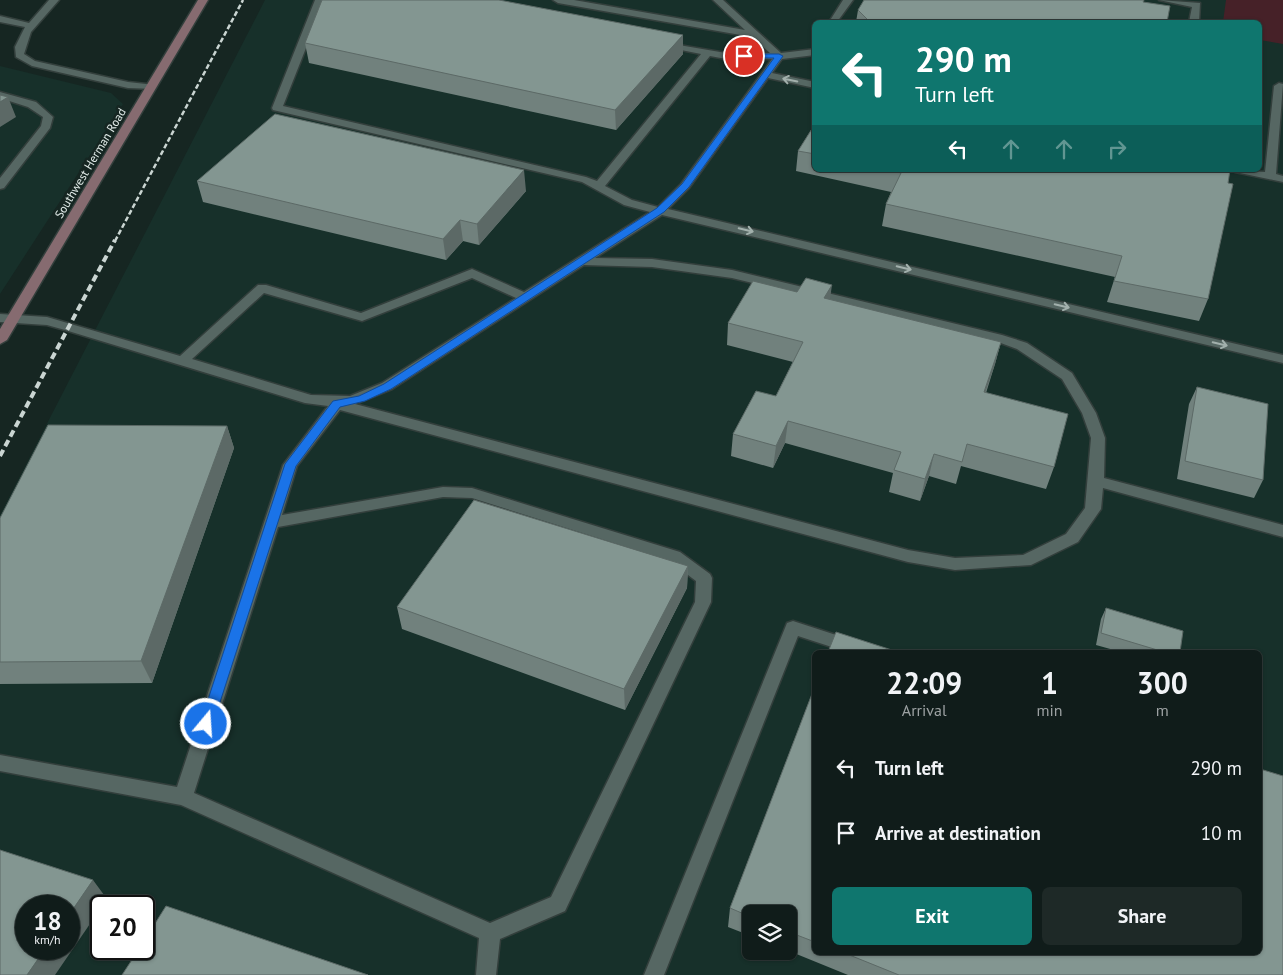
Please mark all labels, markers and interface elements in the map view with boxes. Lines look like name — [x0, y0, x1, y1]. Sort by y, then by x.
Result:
pin — [723, 35, 765, 77]
text: 290 m — [915, 36, 1012, 82]
icon: left — [832, 40, 897, 105]
icon: arrive — [730, 42, 758, 70]
one-way arrow — [783, 74, 799, 84]
text: Turn left — [915, 80, 994, 108]
street label: Southwest Herman Road — [51, 105, 129, 221]
icon: left — [944, 135, 972, 163]
icon: ahead — [997, 135, 1025, 163]
icon: ahead — [1050, 135, 1078, 163]
icon: right — [1103, 135, 1131, 163]
one-way arrow — [737, 226, 753, 235]
one-way arrow — [895, 264, 911, 273]
one-way arrow — [1053, 302, 1069, 311]
one-way arrow — [1211, 340, 1227, 349]
text: 22:09 — [886, 663, 962, 702]
text: 1 — [1041, 663, 1058, 702]
text: 300 — [1137, 663, 1188, 702]
position arrow — [179, 697, 231, 749]
text: Arrival — [902, 700, 947, 720]
text: min — [1037, 700, 1063, 720]
text: m — [1156, 700, 1169, 720]
icon: left — [832, 754, 860, 782]
text: Turn left — [875, 756, 944, 780]
text: 290 m — [1190, 756, 1242, 780]
icon: arrive — [832, 819, 860, 847]
text: Arrive at destination — [875, 821, 1041, 845]
text: 10 m — [1201, 821, 1242, 845]
button: Exit — [832, 887, 1032, 945]
button: Share — [1042, 887, 1242, 945]
speed limit sign: 20 — [90, 895, 155, 960]
text: 18 — [33, 905, 62, 937]
map controls — [742, 905, 797, 960]
button: layers — [742, 905, 797, 960]
text: km/h — [34, 932, 61, 947]

